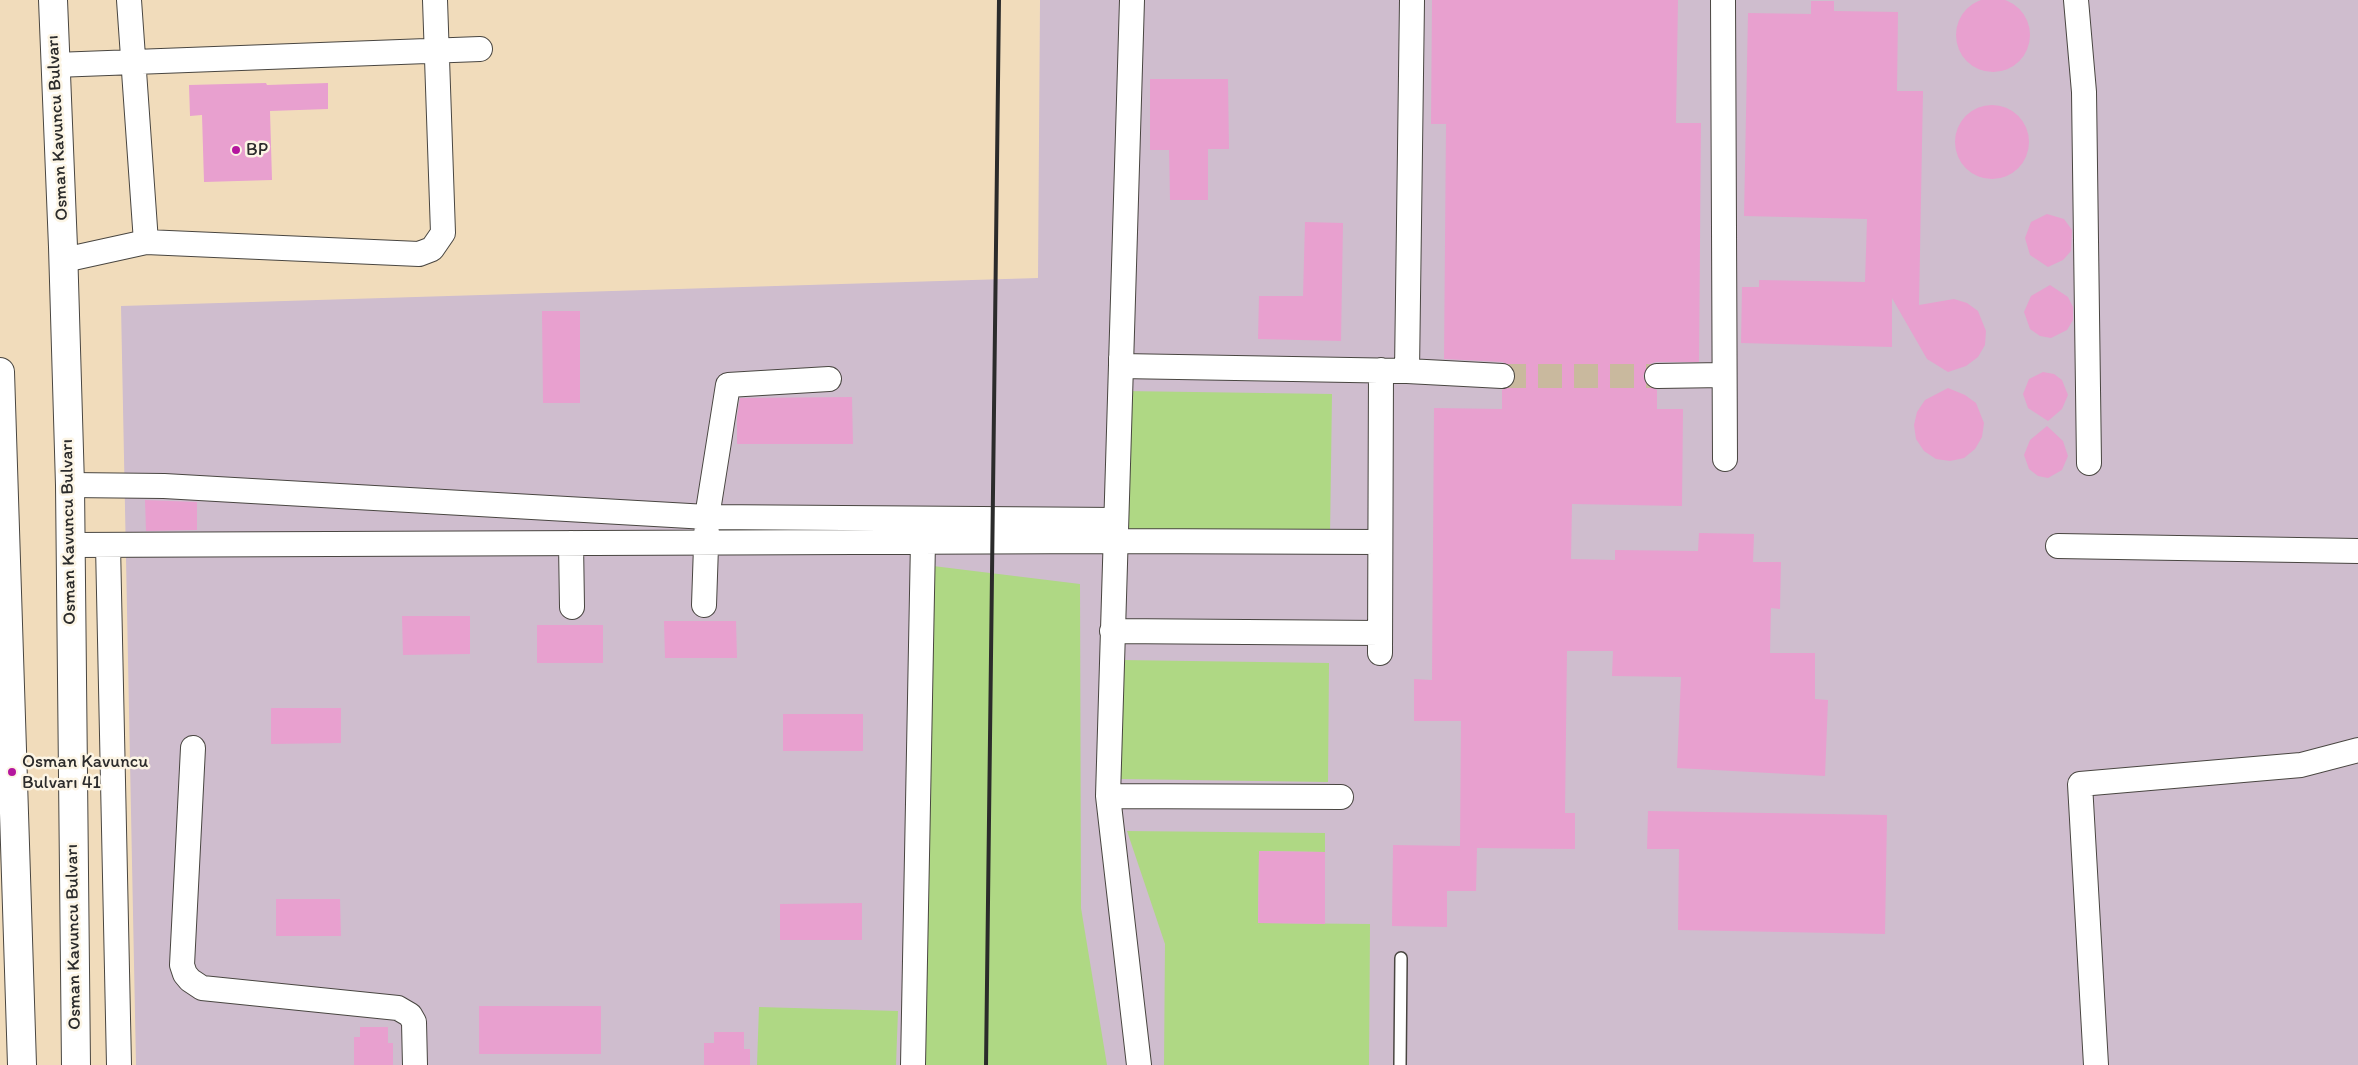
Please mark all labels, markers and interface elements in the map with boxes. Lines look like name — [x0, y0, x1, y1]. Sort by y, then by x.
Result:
street label: Osman Kavuncu Bulvarı — [42, 35, 74, 221]
place label: BP — [246, 139, 268, 161]
marker: BP — [230, 144, 242, 156]
street label: Osman Kavuncu Bulvarı — [57, 439, 81, 625]
place label: Osman Kavuncu Bulvarı 41 — [22, 751, 148, 794]
marker: Osman Kavuncu Bulvarı 41 — [6, 766, 18, 778]
street label: Osman Kavuncu Bulvarı — [62, 844, 86, 1030]

